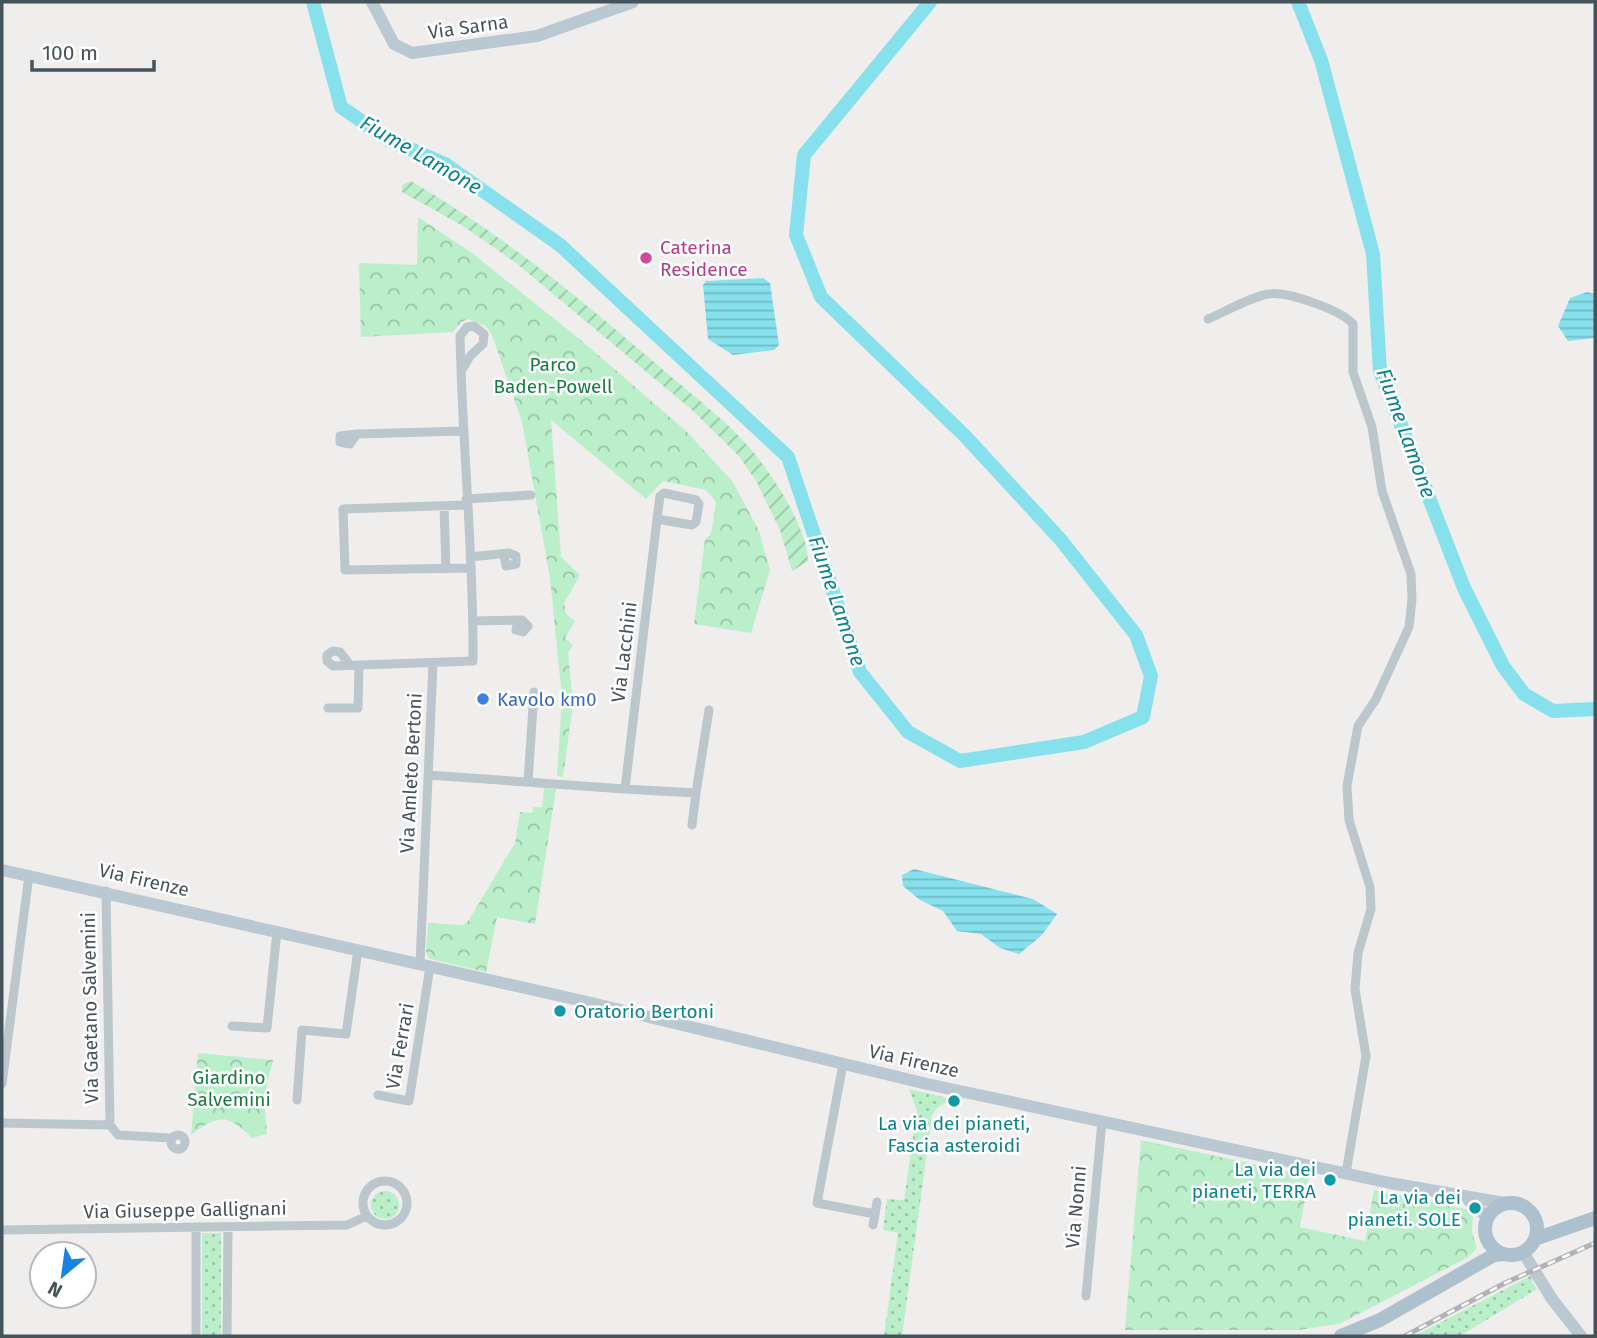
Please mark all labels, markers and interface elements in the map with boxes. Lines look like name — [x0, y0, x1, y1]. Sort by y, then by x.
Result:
street label: Via Sarna — [426, 10, 510, 44]
scale bar — [32, 28, 154, 72]
text: 100 m — [42, 40, 98, 66]
water label: Fiume Lamone — [356, 110, 487, 200]
place label: Caterina Residence — [660, 236, 748, 281]
marker: Caterina Residence — [638, 250, 654, 266]
park label: Parco Baden-Powell — [493, 353, 613, 398]
water label: Fiume Lamone — [1370, 365, 1442, 502]
water label: Fiume Lamone — [803, 532, 872, 670]
street label: Via Lacchini — [606, 600, 642, 704]
place label: Kavolo km0 — [497, 688, 597, 711]
marker: Kavolo km0 — [475, 691, 491, 707]
street label: Via Amleto Bertoni — [395, 692, 427, 854]
street label: Via Firenze — [97, 858, 191, 902]
street label: Via Gaetano Salvemini — [77, 912, 103, 1104]
place label: Oratorio Bertoni — [574, 1000, 714, 1023]
street label: Via Ferrari — [381, 1001, 419, 1091]
marker: Oratorio Bertoni — [552, 1003, 568, 1019]
street label: Via Firenze — [867, 1039, 961, 1083]
park label: Giardino Salvemini — [187, 1066, 271, 1111]
marker: La via dei pianeti, Fascia asteroidi — [946, 1093, 962, 1109]
place label: La via dei pianeti, Fascia asteroidi — [878, 1112, 1030, 1157]
place label: La via dei pianeti, TERRA — [1192, 1158, 1316, 1203]
street label: Via Nonni — [1061, 1165, 1091, 1249]
marker: La via dei pianeti, TERRA — [1322, 1172, 1338, 1188]
place label: La via dei pianeti. SOLE — [1348, 1186, 1461, 1231]
street label: Via Giuseppe Gallignani — [83, 1197, 287, 1223]
marker: La via dei pianeti. SOLE — [1467, 1200, 1483, 1216]
north arrow — [28, 1240, 98, 1310]
text: N — [44, 1276, 66, 1303]

